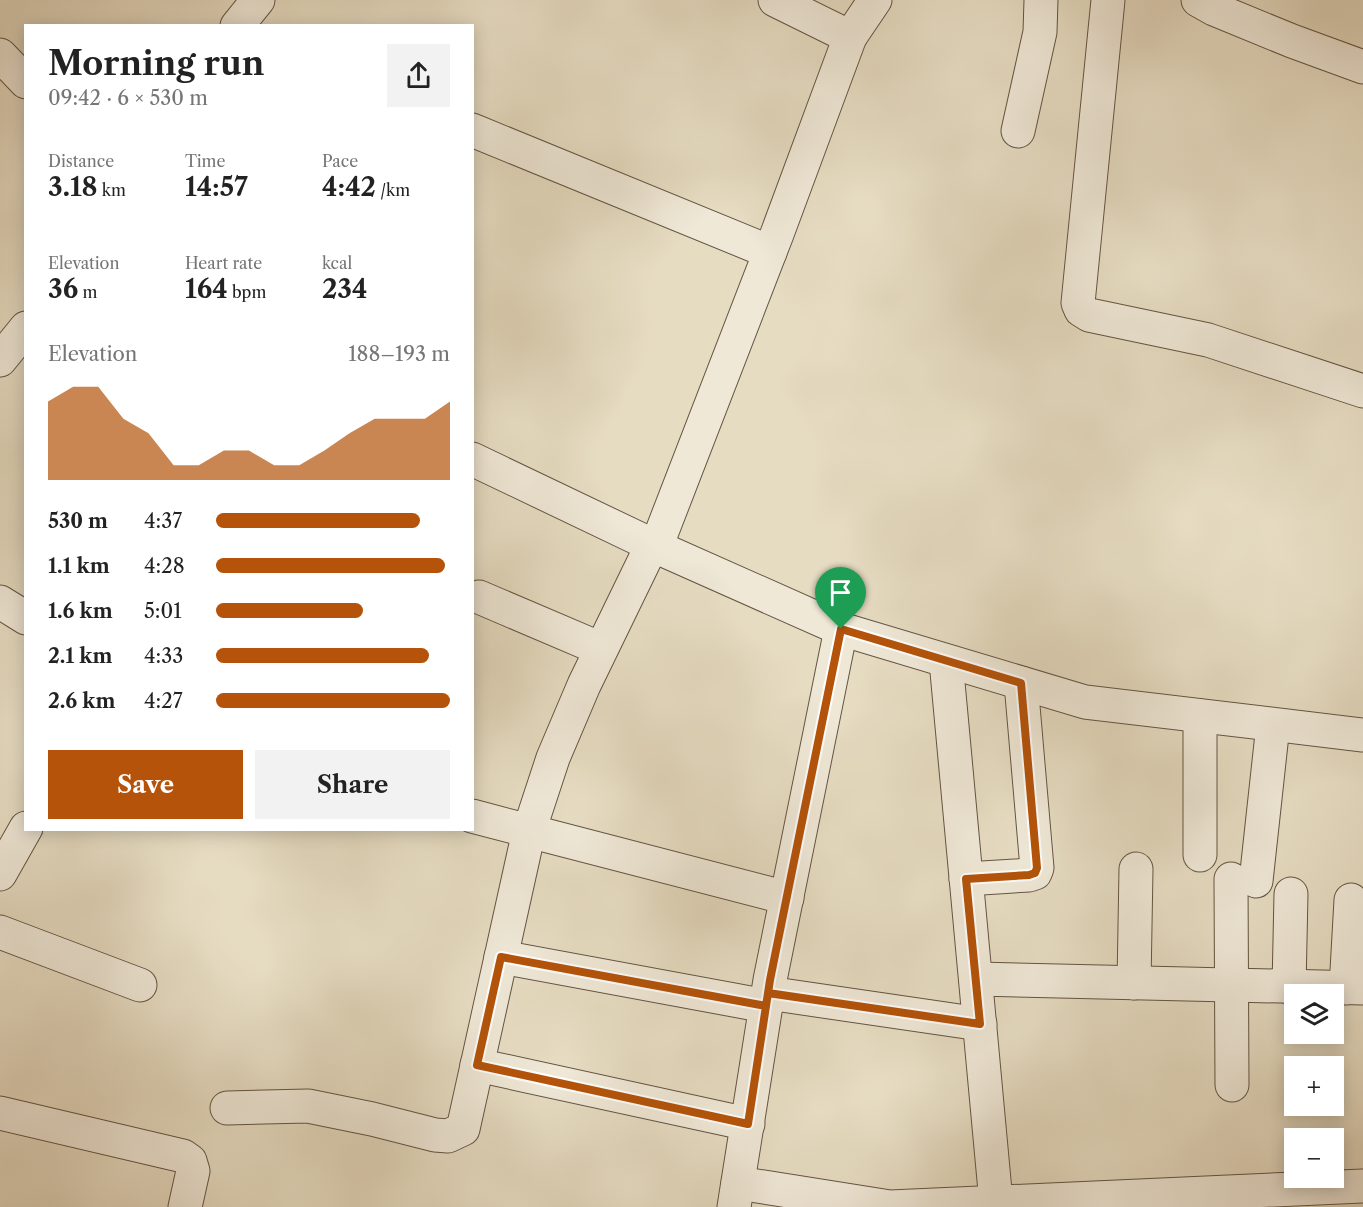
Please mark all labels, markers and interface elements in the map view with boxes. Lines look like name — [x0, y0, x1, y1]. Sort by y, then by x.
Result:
text: Morning run — [48, 43, 264, 84]
button: share — [387, 44, 450, 107]
text: 09:42 · 6 × 530 m — [48, 86, 208, 110]
text: Distance — [48, 151, 114, 171]
text: Time — [185, 151, 225, 171]
text: Pace — [322, 151, 358, 171]
text: 3.18 — [48, 171, 98, 203]
text: 14:57 — [185, 171, 248, 203]
text: 4:42 — [322, 171, 376, 203]
text: km — [98, 180, 126, 200]
text: /km — [376, 180, 410, 200]
text: Elevation — [48, 253, 119, 273]
text: Heart rate — [185, 253, 262, 273]
text: kcal — [322, 253, 352, 273]
text: 36 — [48, 273, 78, 305]
text: 164 — [185, 273, 228, 305]
text: 234 — [322, 273, 367, 305]
text: m — [78, 282, 97, 302]
text: bpm — [228, 282, 266, 302]
text: Elevation — [48, 342, 137, 366]
text: 188–193 m — [348, 342, 450, 366]
text: 530 m — [48, 509, 108, 533]
text: 4:37 — [144, 509, 182, 533]
text: 1.1 km — [48, 554, 110, 578]
text: 4:28 — [144, 554, 185, 578]
pin — [815, 567, 866, 629]
icon: arrive — [824, 576, 857, 609]
text: 1.6 km — [48, 599, 113, 623]
text: 5:01 — [144, 599, 182, 623]
text: 2.1 km — [48, 644, 112, 668]
text: 4:33 — [144, 644, 183, 668]
text: 2.6 km — [48, 689, 115, 713]
text: 4:27 — [144, 689, 183, 713]
button: Save — [48, 750, 243, 819]
button: Share — [255, 750, 450, 819]
map controls — [1284, 984, 1344, 1188]
button: layers — [1284, 984, 1344, 1044]
button: + — [1284, 1056, 1344, 1116]
button: − — [1284, 1128, 1344, 1188]

